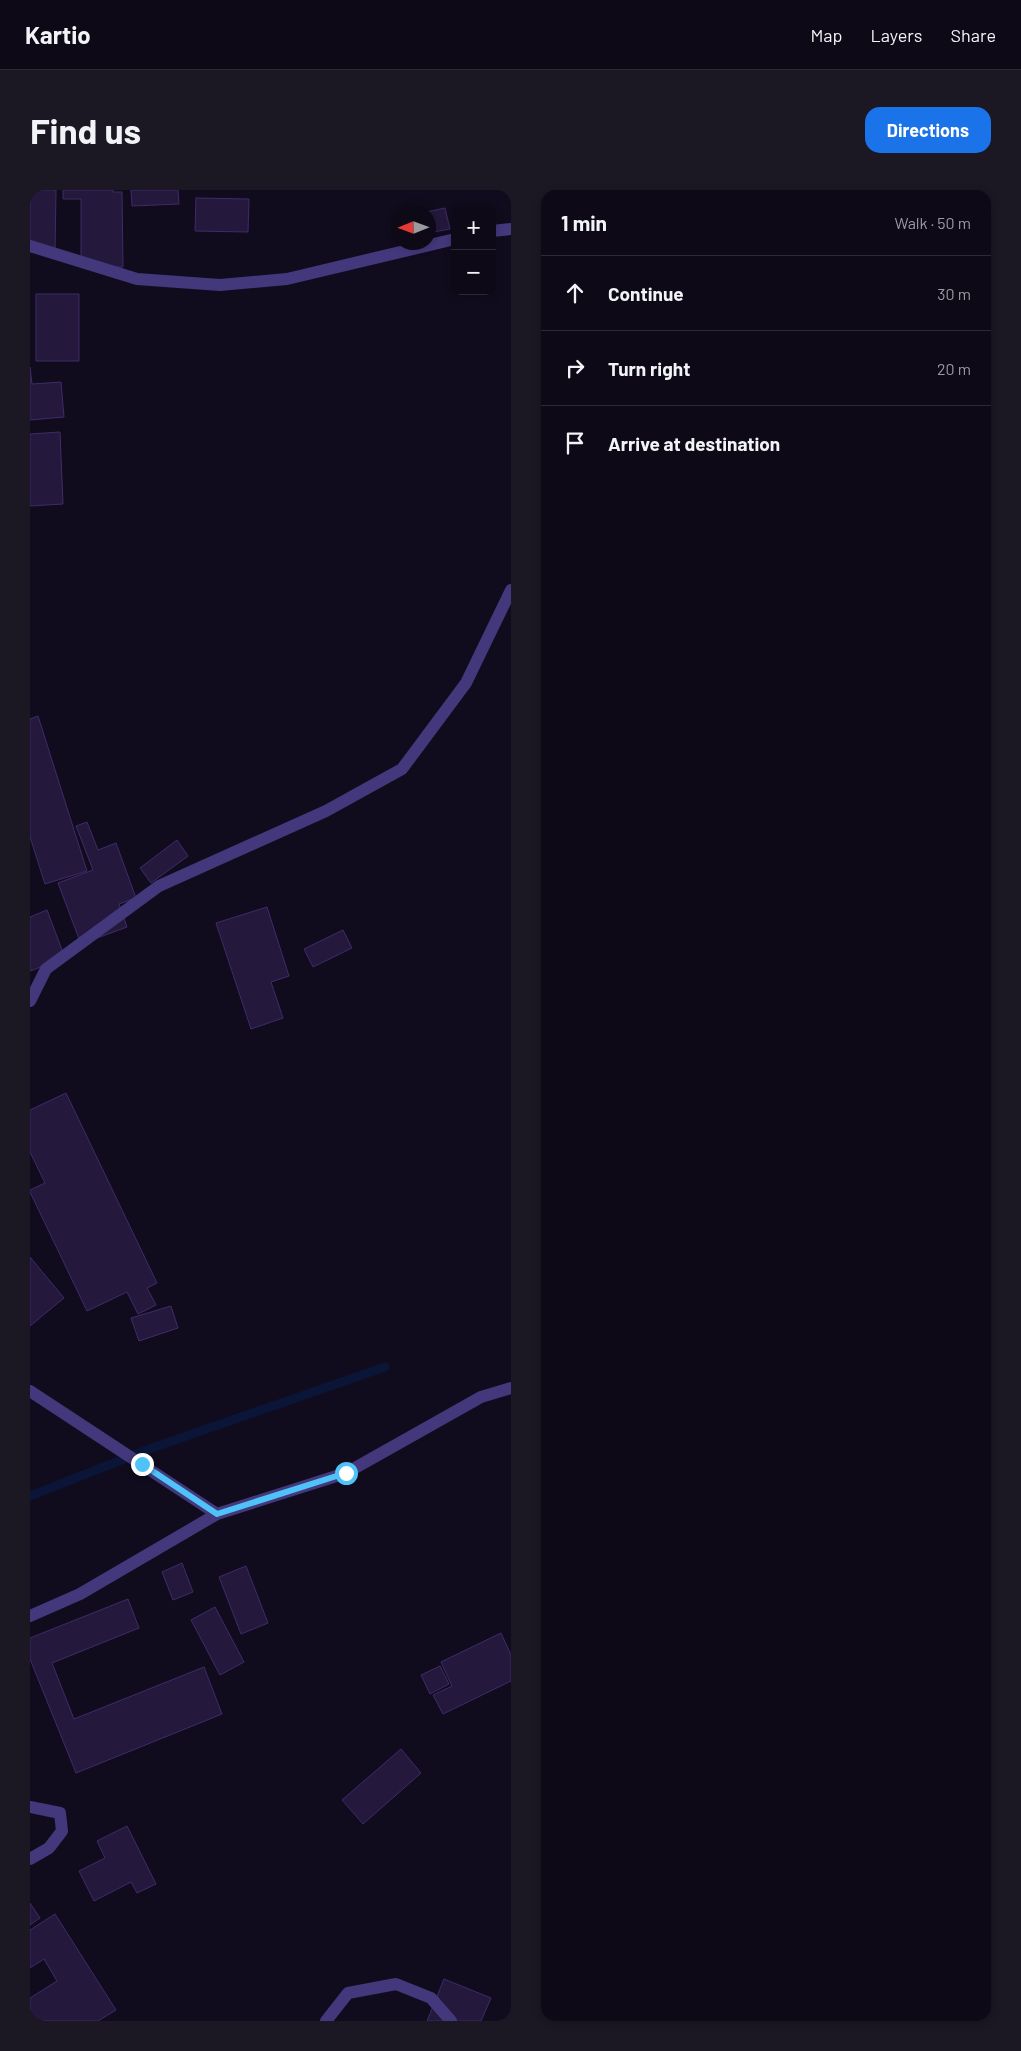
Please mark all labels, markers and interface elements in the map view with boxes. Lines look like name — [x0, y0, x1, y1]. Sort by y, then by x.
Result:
text: Kartio — [25, 20, 91, 49]
text: Map — [810, 24, 842, 46]
text: Layers — [870, 24, 923, 46]
text: Share — [951, 24, 996, 46]
button: Directions — [865, 107, 991, 153]
text: Find us — [30, 109, 141, 151]
north arrow — [391, 205, 436, 250]
map controls — [451, 205, 496, 295]
button: + — [451, 205, 496, 250]
text: 1 min — [561, 210, 607, 235]
text: Walk · 50 m — [894, 213, 971, 232]
button: − — [451, 250, 496, 295]
icon: ahead — [561, 279, 589, 307]
text: Continue — [608, 282, 684, 305]
text: 30 m — [937, 284, 971, 303]
icon: right — [561, 354, 589, 382]
text: Turn right — [608, 357, 690, 380]
text: 20 m — [937, 359, 971, 378]
icon: arrive — [561, 429, 589, 457]
text: Arrive at destination — [608, 432, 780, 455]
route end — [131, 1453, 154, 1476]
route start — [335, 1462, 358, 1485]

